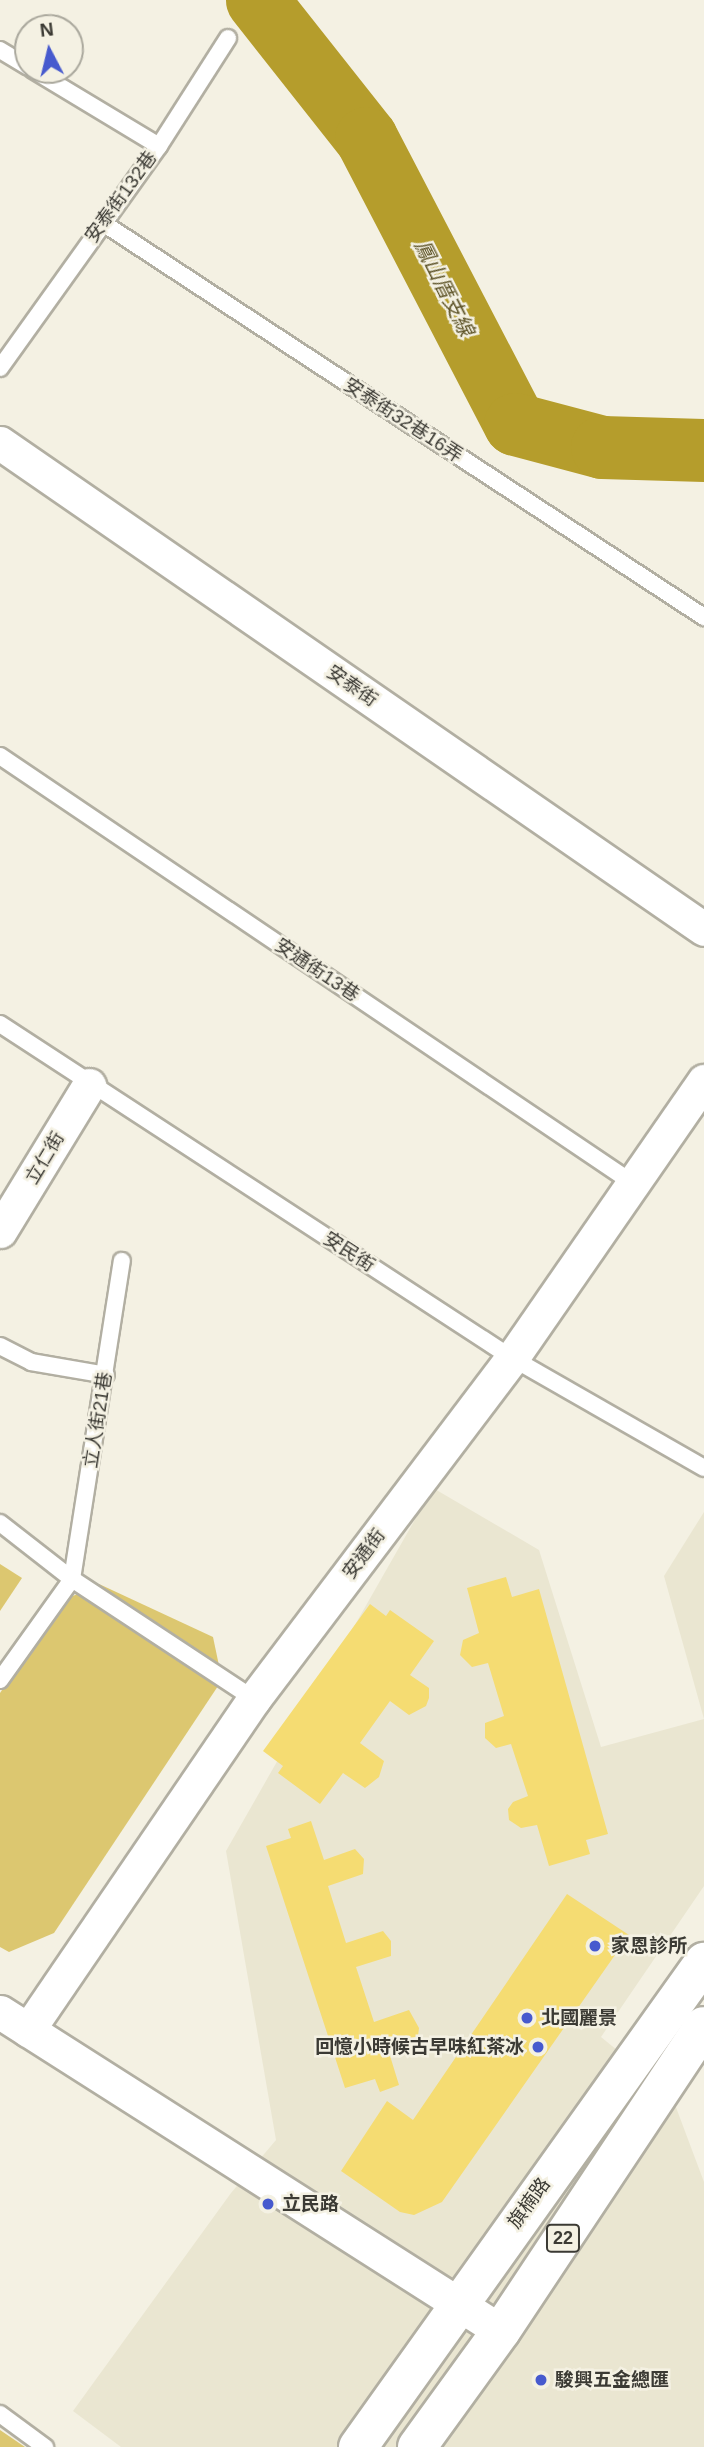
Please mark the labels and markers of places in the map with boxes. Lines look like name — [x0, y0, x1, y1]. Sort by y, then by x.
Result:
place label: 家恩診所 — [611, 1935, 687, 1957]
marker: 家恩診所 — [585, 1936, 605, 1956]
place label: 北國麗景 — [541, 2007, 617, 2029]
marker: 北國麗景 — [519, 2010, 535, 2026]
place label: 回憶小時候古早味紅茶冰 — [315, 2036, 524, 2058]
marker: 回憶小時候古早味紅茶冰 — [530, 2039, 546, 2055]
place label: 立民路 — [282, 2193, 339, 2215]
marker: 立民路 — [260, 2196, 276, 2212]
place label: 駿興五金總匯 — [555, 2369, 669, 2391]
marker: 駿興五金總匯 — [533, 2372, 549, 2388]

